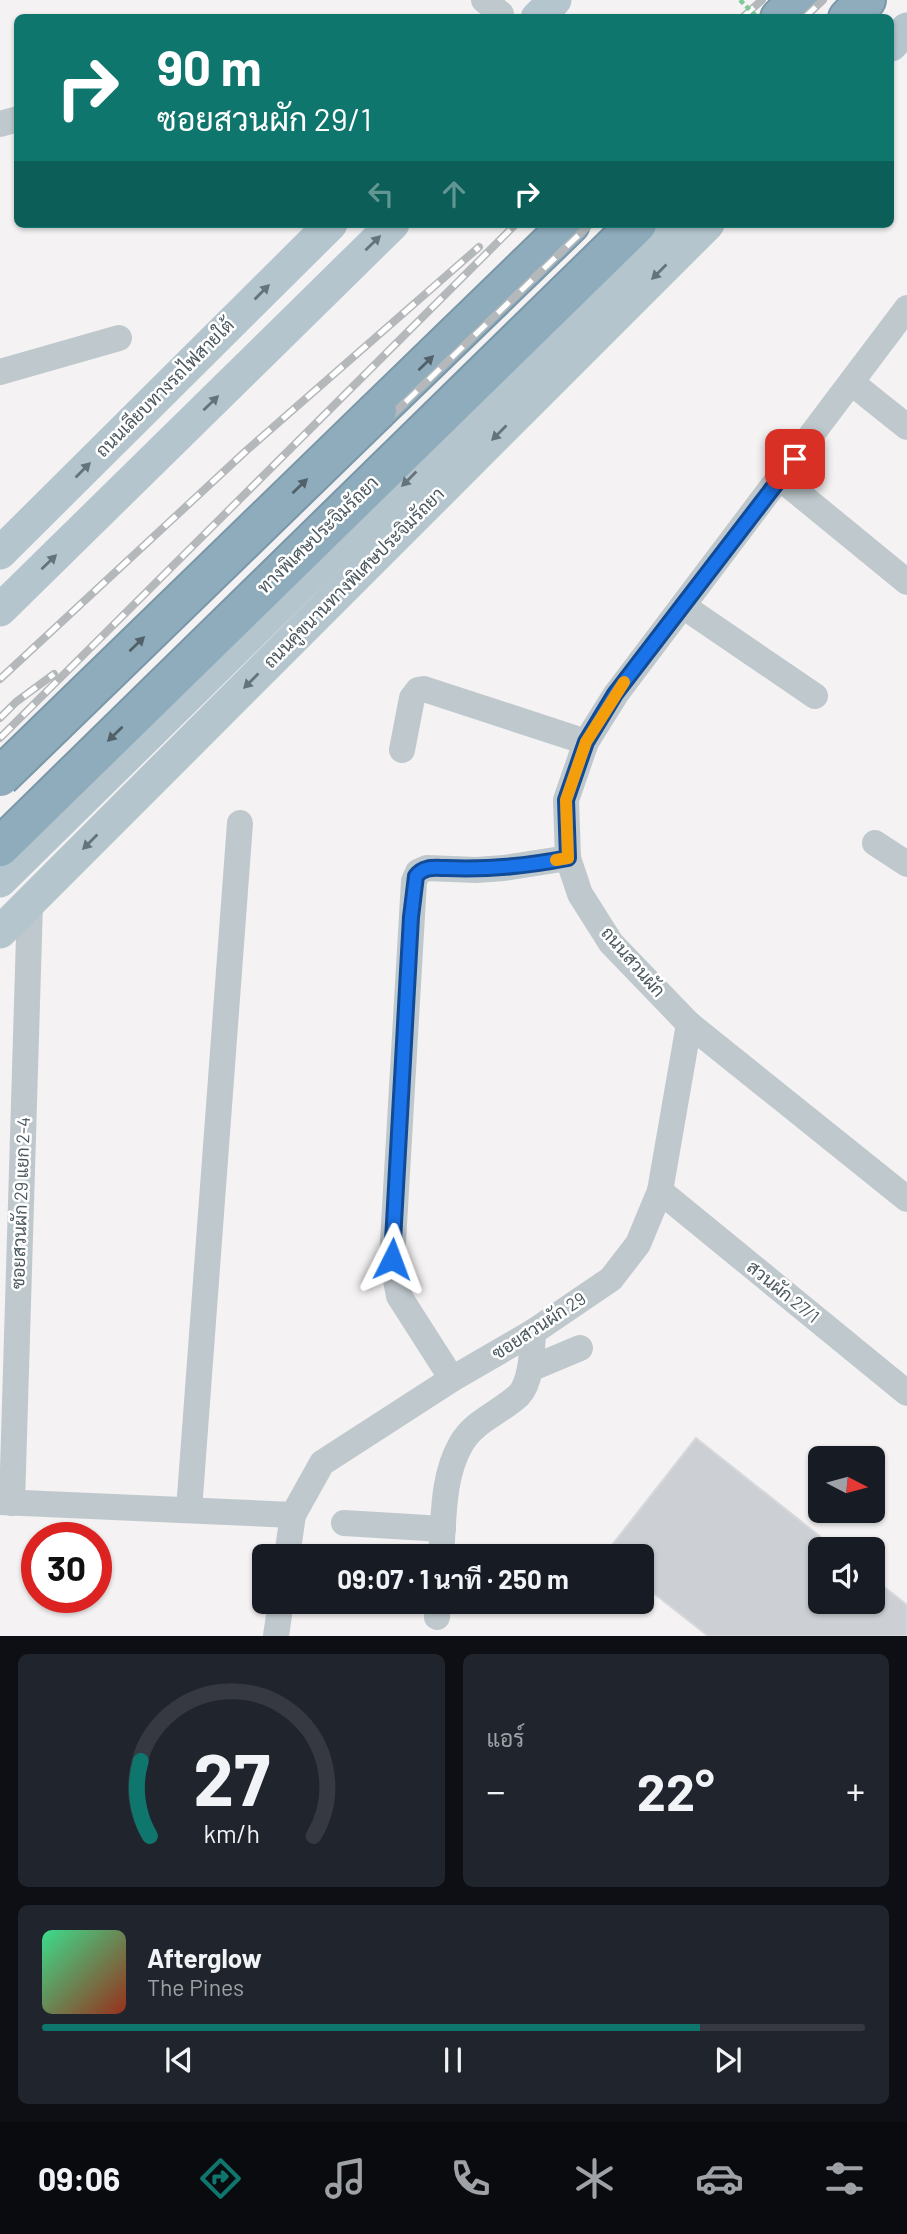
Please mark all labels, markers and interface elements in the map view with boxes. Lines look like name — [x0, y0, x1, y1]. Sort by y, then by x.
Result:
text: 90 m — [157, 37, 262, 96]
icon: right — [42, 42, 133, 133]
text: ซอยสวนผัก 29/1 — [157, 99, 372, 137]
icon: left — [362, 175, 400, 213]
icon: ahead — [435, 175, 473, 213]
icon: right — [508, 175, 546, 213]
one-way arrow — [364, 236, 381, 252]
one-way arrow — [651, 264, 668, 281]
one-way arrow — [253, 285, 270, 301]
street label: ถนนเลียบทางรถไฟสายใต้ — [90, 312, 239, 461]
one-way arrow — [418, 355, 435, 372]
one-way arrow — [202, 395, 219, 411]
one-way arrow — [490, 425, 507, 442]
pin — [765, 429, 825, 489]
icon: arrive — [776, 440, 814, 478]
one-way arrow — [75, 462, 91, 479]
one-way arrow — [401, 470, 418, 486]
street label: ทางพิเศษประจิมรัถยา — [252, 471, 382, 598]
one-way arrow — [291, 478, 308, 494]
street label: ถนนคู่ขนานทางพิเศษประจิมรัถยา — [258, 482, 450, 674]
one-way arrow — [40, 554, 57, 571]
one-way arrow — [128, 637, 145, 653]
one-way arrow — [244, 672, 260, 689]
one-way arrow — [107, 726, 124, 742]
one-way arrow — [83, 833, 99, 850]
street label: ถนนสวนผัก — [597, 922, 670, 1001]
street label: ซอยสวนผัก 29 แยก 2-4 — [6, 1117, 34, 1289]
position arrow — [355, 1222, 429, 1296]
street label: สวนผัก 27/1 — [743, 1255, 824, 1327]
street label: ซอยสวนผัก 29 — [487, 1287, 589, 1364]
north arrow — [808, 1446, 886, 1522]
map controls — [808, 1446, 885, 1614]
speed limit sign: 30 — [21, 1522, 112, 1613]
button: sound — [808, 1537, 885, 1614]
text: 09:07 · 1 นาที · 250 m — [337, 1563, 569, 1594]
text: แอร์ — [487, 1724, 524, 1752]
text: 27 — [193, 1734, 270, 1822]
text: 22° — [637, 1759, 715, 1821]
text: − — [487, 1767, 506, 1813]
text: + — [846, 1767, 865, 1813]
text: km/h — [203, 1818, 260, 1848]
text: Afterglow — [147, 1942, 262, 1973]
text: The Pines — [147, 1973, 244, 2001]
icon: previous — [160, 2041, 198, 2079]
icon: pause — [434, 2041, 472, 2079]
icon: next — [709, 2041, 747, 2079]
icon: directions — [196, 2154, 245, 2203]
icon: music — [321, 2154, 370, 2203]
icon: phone — [446, 2154, 495, 2203]
icon: climate — [570, 2154, 619, 2203]
icon: car — [695, 2154, 744, 2203]
icon: filters — [820, 2154, 869, 2203]
text: 09:06 — [38, 2159, 120, 2197]

